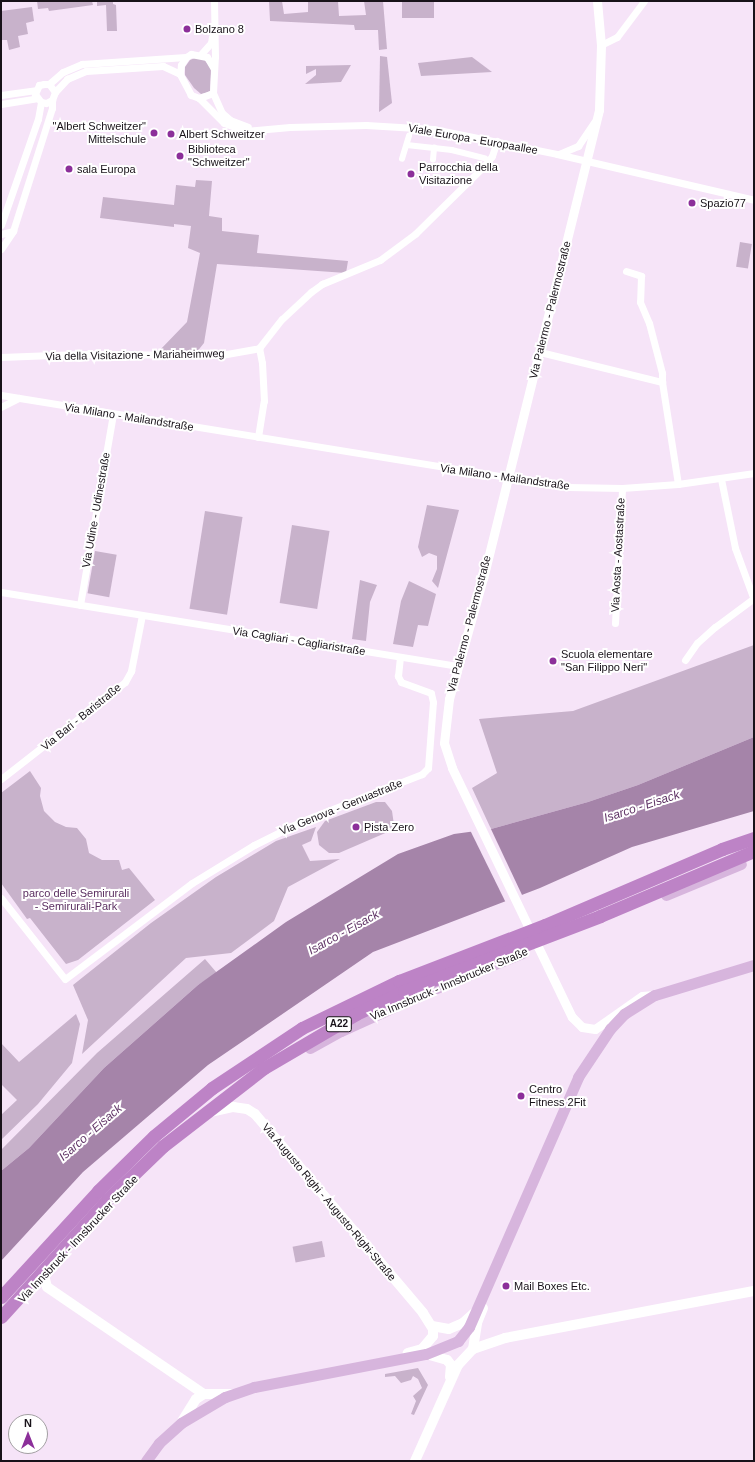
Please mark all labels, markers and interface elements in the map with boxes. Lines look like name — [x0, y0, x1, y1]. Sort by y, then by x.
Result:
place label: Bolzano 8 — [195, 22, 244, 36]
marker: Bolzano 8 — [182, 24, 192, 34]
place label: "Albert Schweitzer" Mittelschule — [53, 120, 146, 146]
street label: Viale Europa - Europaallee — [407, 121, 539, 157]
place label: Albert Schweitzer — [179, 127, 265, 141]
marker: "Albert Schweitzer" Mittelschule — [149, 128, 159, 138]
marker: Albert Schweitzer — [166, 129, 176, 139]
place label: Biblioteca "Schweitzer" — [188, 143, 250, 169]
marker: Biblioteca "Schweitzer" — [175, 151, 185, 161]
place label: Parrocchia della Visitazione — [419, 161, 498, 187]
place label: sala Europa — [77, 162, 136, 176]
marker: sala Europa — [64, 164, 74, 174]
marker: Parrocchia della Visitazione — [406, 169, 416, 179]
place label: Spazio77 — [700, 196, 746, 210]
marker: Spazio77 — [687, 198, 697, 208]
street label: Via Palermo - Palermostraße — [526, 240, 574, 380]
street label: Via della Visitazione - Mariaheimweg — [45, 347, 225, 363]
street label: Via Milano - Mailandstraße — [63, 400, 195, 434]
street label: Via Udine - Udinestraße — [79, 451, 113, 569]
street label: Via Milano - Mailandstraße — [439, 461, 571, 493]
street label: Via Aosta - Aostastraße — [608, 497, 628, 613]
street label: Via Palermo - Palermostraße — [444, 554, 494, 694]
street label: Via Cagliari - Cagliaristraße — [232, 624, 366, 658]
place label: Scuola elementare "San Filippo Neri" — [561, 648, 653, 674]
marker: Scuola elementare "San Filippo Neri" — [548, 656, 558, 666]
street label: Via Bari - Baristraße — [38, 681, 124, 753]
street label: Via Genova - Genuastraße — [278, 776, 404, 838]
water label: Isarco - Eisack — [602, 788, 682, 826]
place label: Pista Zero — [364, 820, 414, 834]
marker: Pista Zero — [351, 822, 361, 832]
park label: parco delle Semirurali - Semirurali-Park — [23, 887, 129, 913]
water label: Isarco - Eisack — [306, 908, 382, 958]
street label: Via Innsbruck - Innsbrucker Straße — [368, 945, 530, 1023]
road number: A22 — [325, 1016, 353, 1032]
place label: Centro Fitness 2Fit — [529, 1083, 586, 1109]
marker: Centro Fitness 2Fit — [516, 1091, 526, 1101]
water label: Isarco - Eisack — [57, 1102, 125, 1164]
street label: Via Augusto Righi - Augusto-Righi-Straße — [259, 1120, 399, 1284]
street label: Via Innsbruck - Innsbrucker Straße — [15, 1172, 141, 1306]
place label: Mail Boxes Etc. — [514, 1279, 590, 1293]
marker: Mail Boxes Etc. — [501, 1281, 511, 1291]
north arrow — [8, 1414, 48, 1454]
text: N — [24, 1417, 32, 1429]

